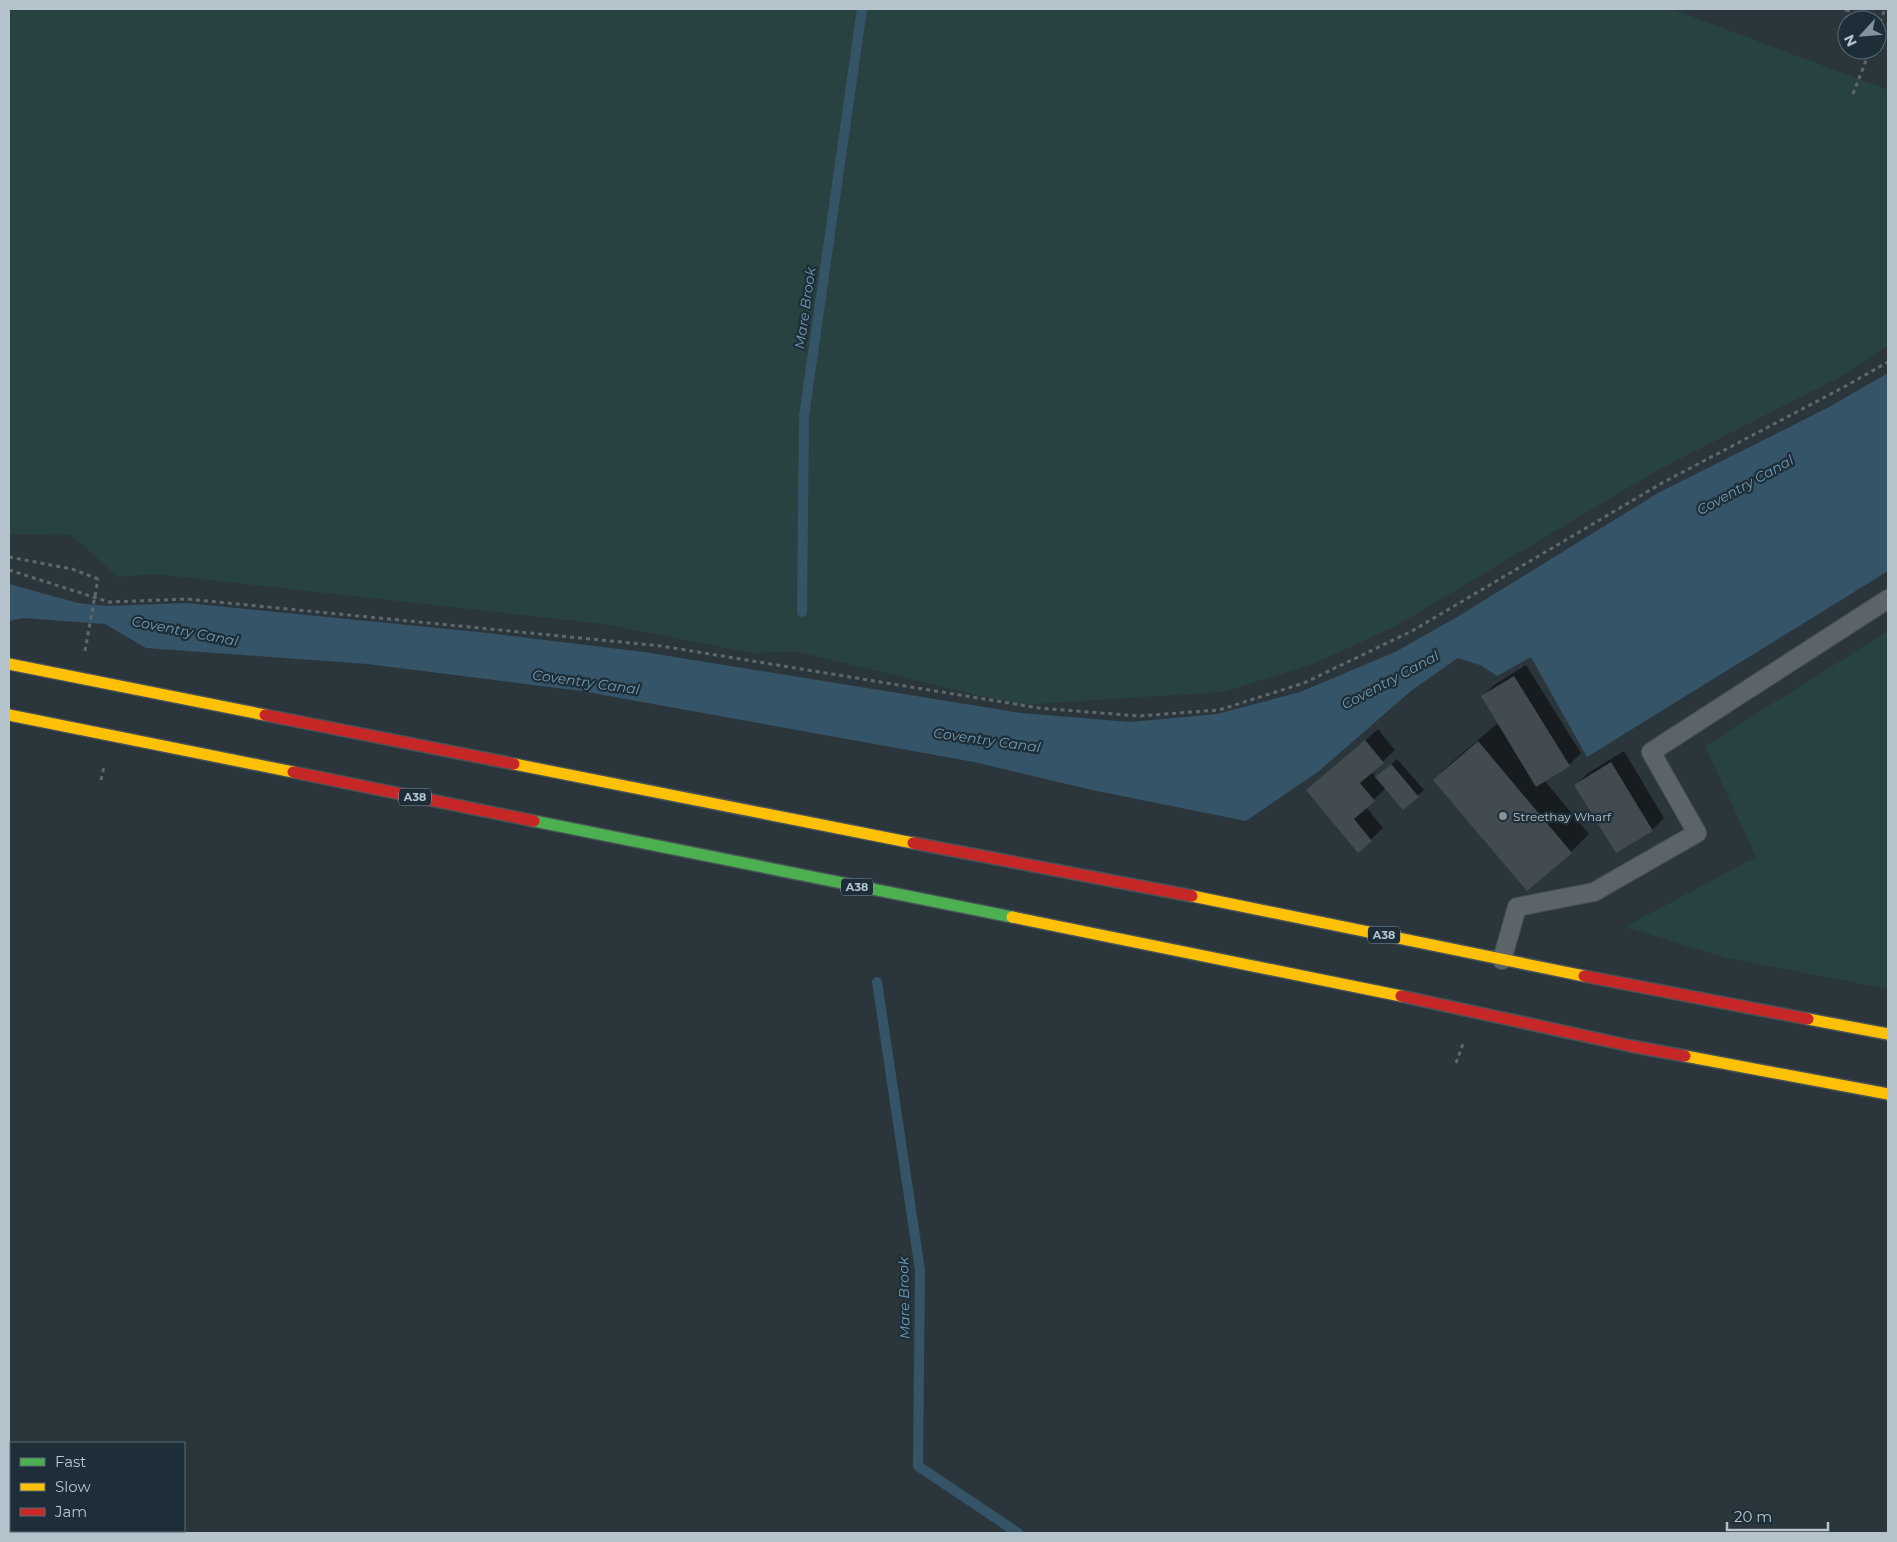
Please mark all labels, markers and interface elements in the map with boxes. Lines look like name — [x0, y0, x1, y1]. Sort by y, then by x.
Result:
north arrow — [1837, 10, 1887, 60]
text: N — [1840, 32, 1861, 50]
water label: Mare Brook — [790, 265, 820, 350]
water label: Coventry Canal — [1693, 451, 1797, 519]
water label: Coventry Canal — [130, 612, 240, 650]
water label: Coventry Canal — [1338, 647, 1442, 713]
water label: Coventry Canal — [531, 666, 641, 698]
water label: Coventry Canal — [932, 724, 1042, 756]
road number: A38 — [399, 789, 431, 806]
place label: Streethay Wharf — [1513, 809, 1612, 824]
marker: Streethay Wharf — [1497, 810, 1509, 822]
road number: A38 — [841, 879, 873, 896]
road number: A38 — [1368, 926, 1400, 944]
water label: Mare Brook — [894, 1256, 914, 1339]
legend — [10, 1442, 185, 1532]
text: Fast — [55, 1452, 86, 1471]
text: Slow — [55, 1477, 91, 1496]
scale bar — [1727, 1500, 1828, 1532]
text: Jam — [54, 1502, 87, 1521]
text: 20 m — [1734, 1507, 1772, 1526]

